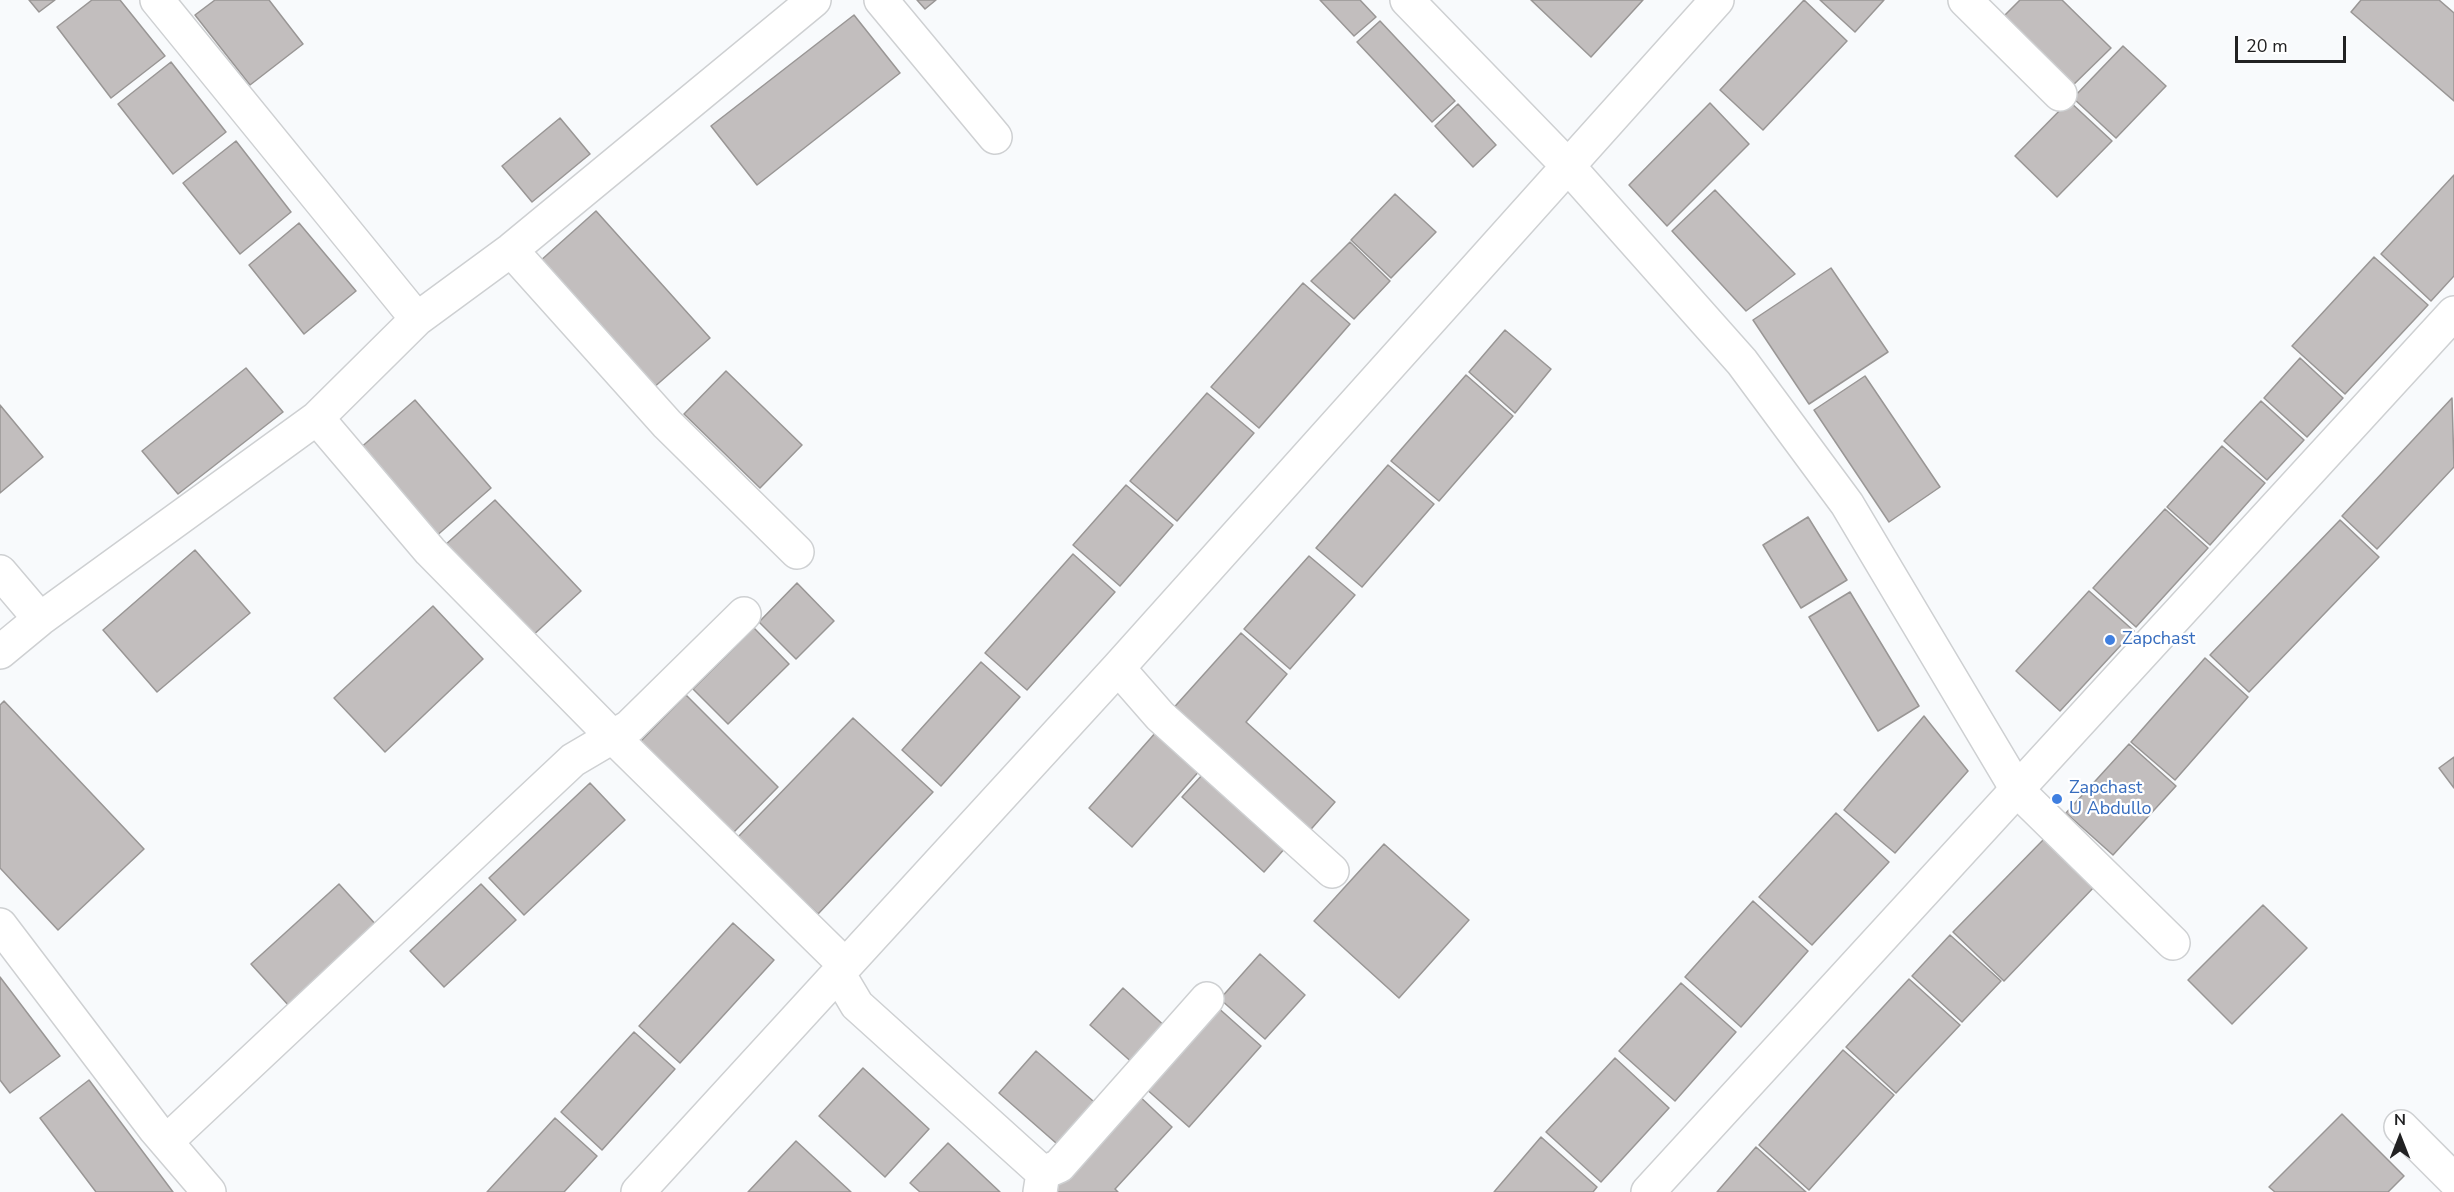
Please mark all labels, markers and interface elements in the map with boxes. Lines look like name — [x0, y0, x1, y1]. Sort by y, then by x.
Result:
scale bar — [2238, 24, 2349, 62]
text: 20 m — [2246, 34, 2288, 58]
place label: Zapchast — [2122, 629, 2195, 651]
marker: Zapchast — [2103, 633, 2117, 647]
place label: Zapchast U Abdullo — [2069, 778, 2152, 820]
marker: Zapchast U Abdullo — [2050, 792, 2064, 806]
north arrow — [2370, 1108, 2430, 1168]
text: N — [2394, 1109, 2406, 1131]

